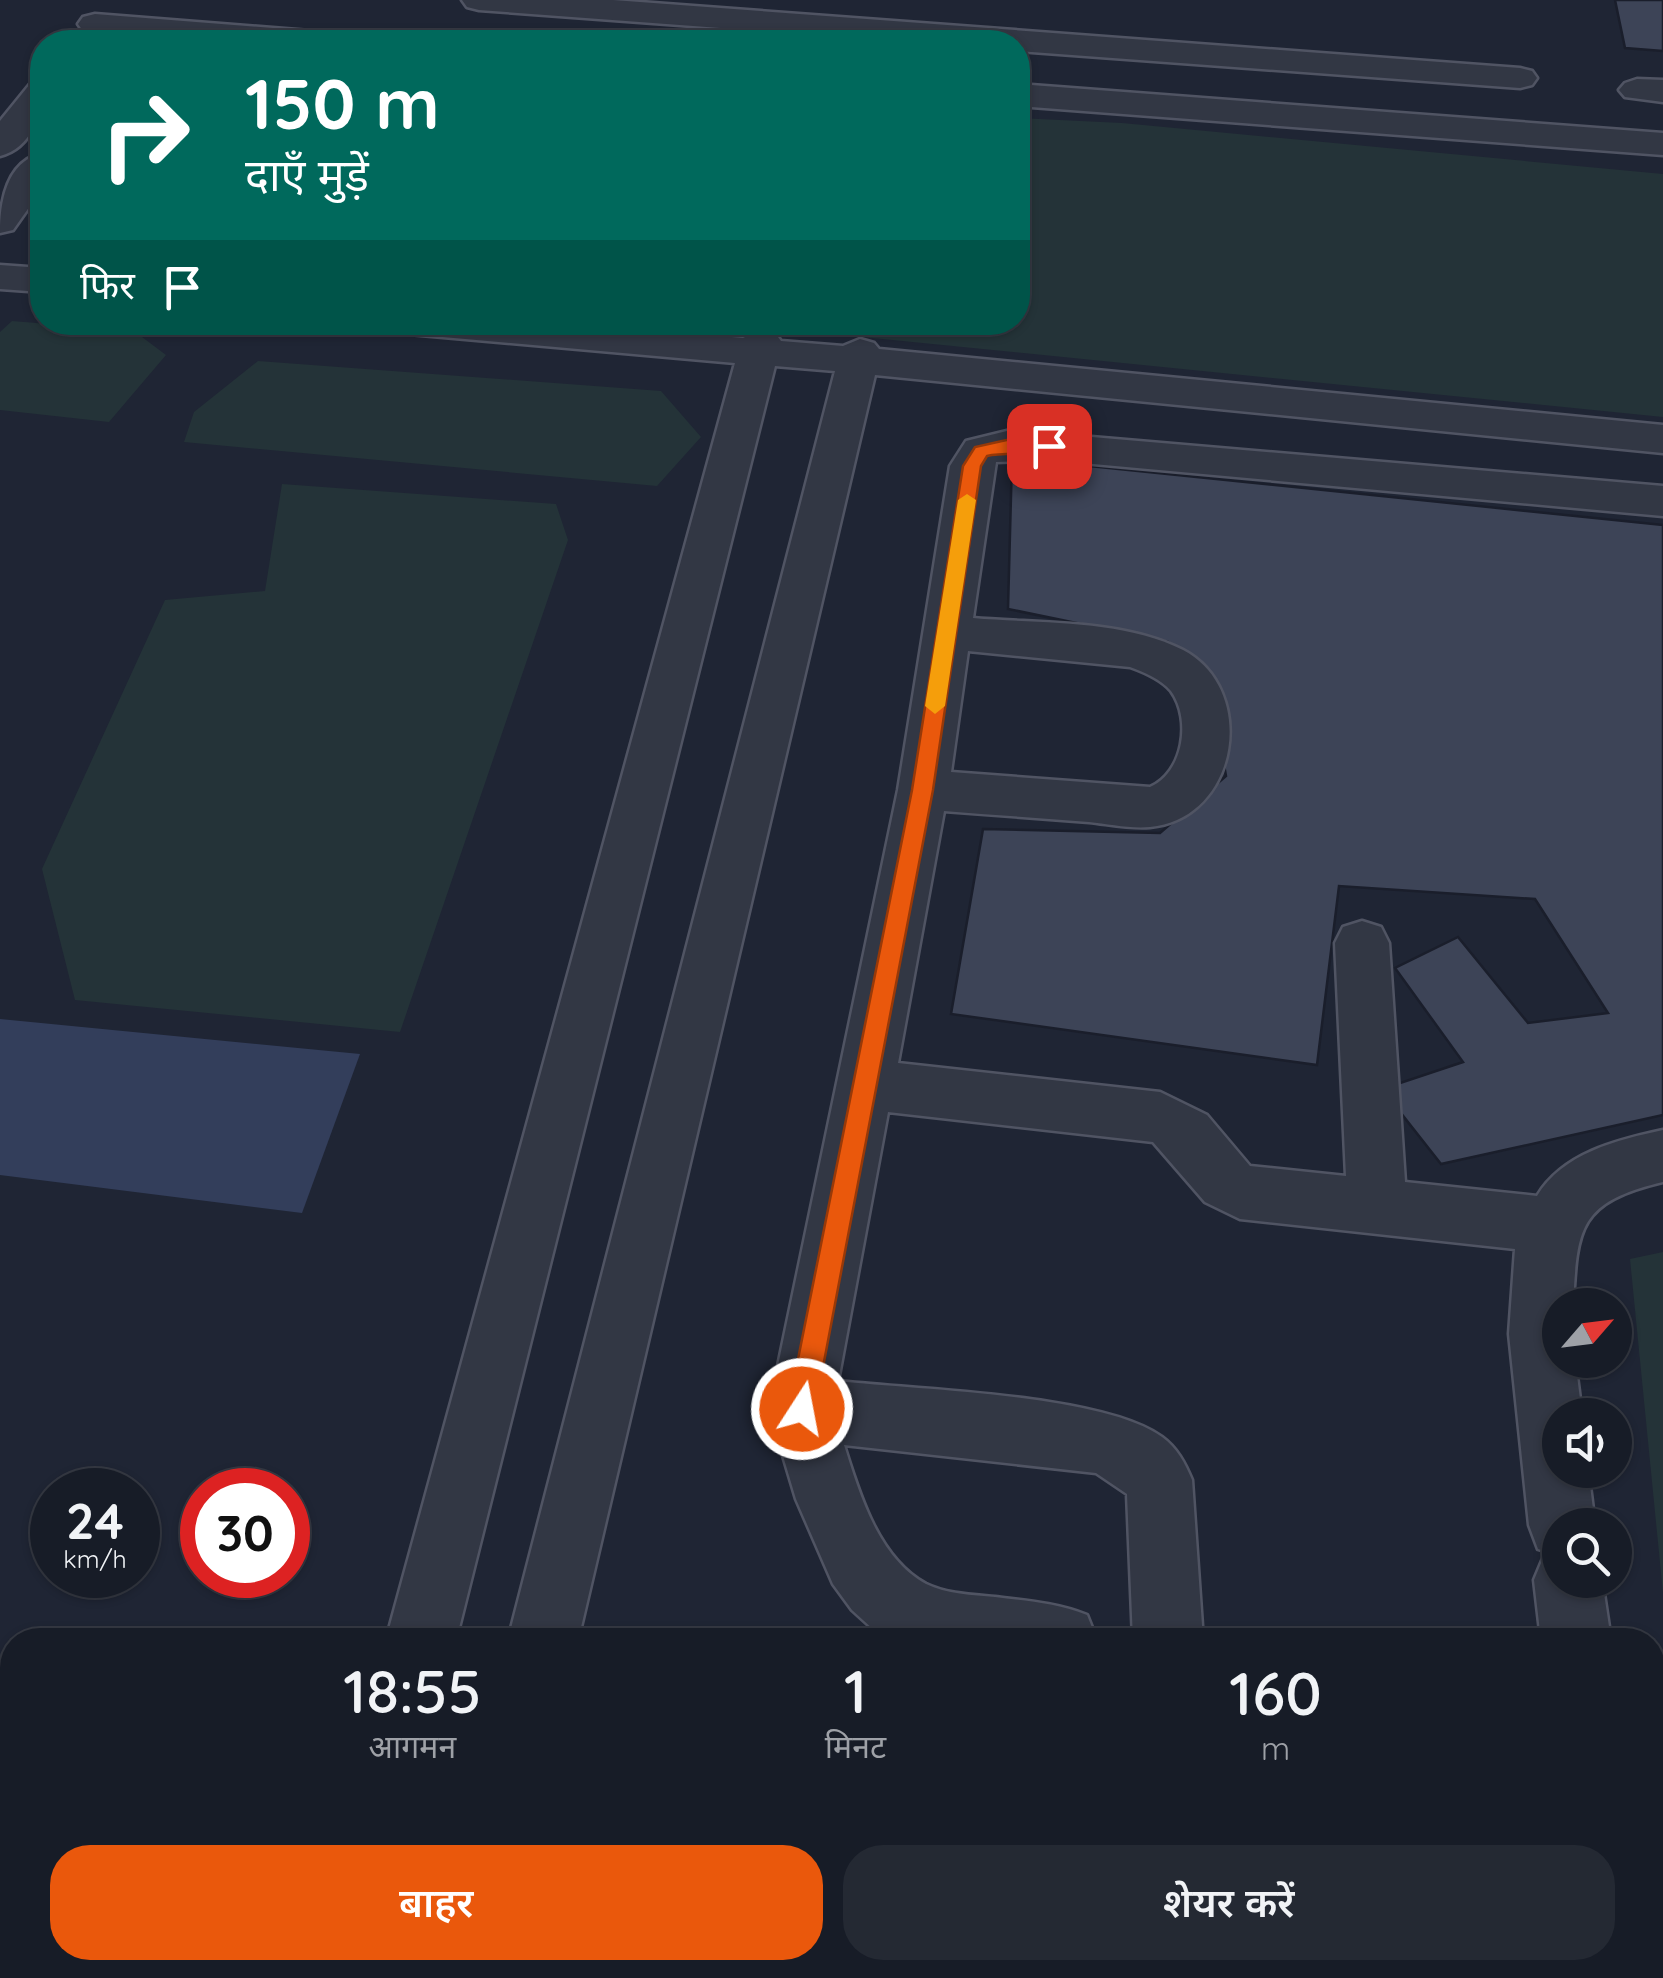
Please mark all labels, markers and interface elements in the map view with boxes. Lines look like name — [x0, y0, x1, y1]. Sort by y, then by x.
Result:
text: 150 m — [245, 59, 440, 147]
icon: right — [80, 70, 210, 200]
text: दाएँ मुड़ें — [245, 146, 369, 202]
icon: arrive — [155, 260, 210, 315]
text: फिर — [80, 261, 135, 309]
pin — [1007, 404, 1092, 489]
icon: arrive — [1022, 419, 1077, 474]
north arrow — [1542, 1288, 1632, 1378]
map controls — [1542, 1288, 1632, 1598]
position arrow — [750, 1357, 854, 1461]
button: sound — [1542, 1398, 1632, 1488]
speed limit sign: 30 — [180, 1468, 310, 1598]
text: 24 — [66, 1489, 124, 1552]
button: search — [1542, 1508, 1632, 1598]
text: km/h — [63, 1543, 127, 1574]
text: 18:55 — [343, 1653, 482, 1728]
text: 1 — [844, 1653, 867, 1728]
text: 160 — [1229, 1655, 1322, 1730]
text: आगमन — [369, 1726, 456, 1766]
text: मिनट — [825, 1726, 886, 1766]
text: m — [1261, 1728, 1290, 1768]
button: बाहर — [50, 1845, 823, 1960]
button: शेयर करें — [843, 1845, 1615, 1960]

